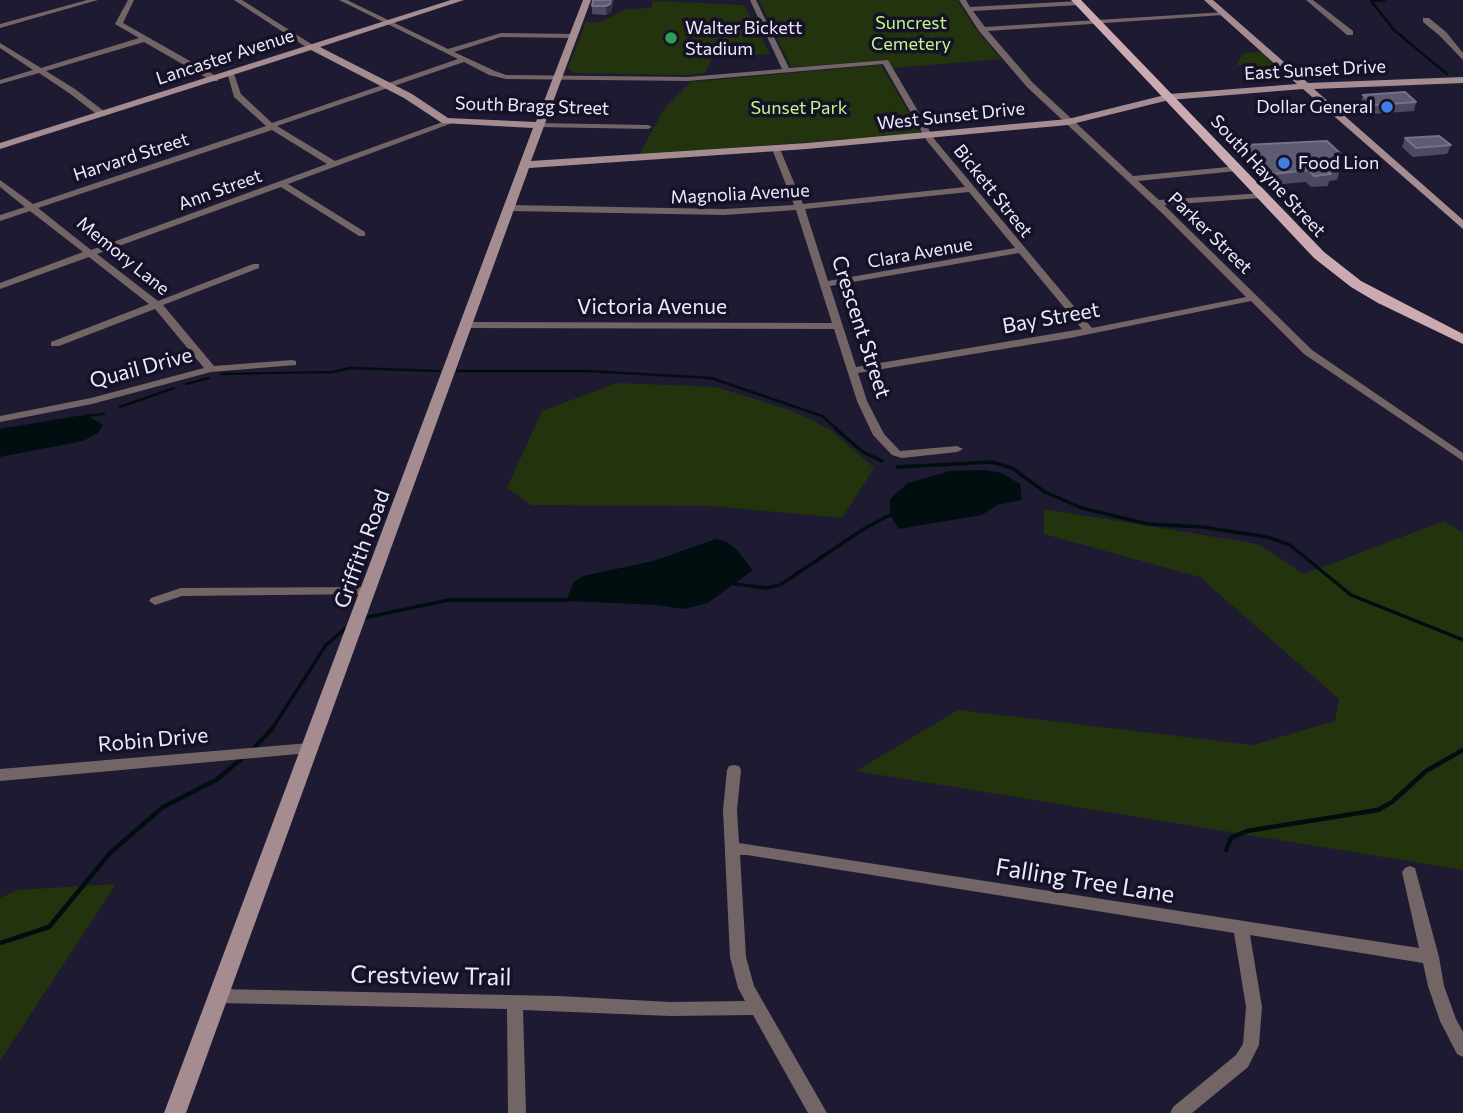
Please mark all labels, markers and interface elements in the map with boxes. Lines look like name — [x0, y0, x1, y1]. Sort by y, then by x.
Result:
park label: Suncrest Cemetery — [871, 12, 951, 54]
place label: Walter Bickett Stadium — [685, 17, 802, 60]
street label: Lancaster Avenue — [153, 24, 297, 90]
marker: Walter Bickett Stadium — [663, 30, 679, 46]
street label: East Sunset Drive — [1244, 56, 1386, 84]
street label: South Bragg Street — [454, 93, 610, 119]
place label: Dollar General — [1256, 96, 1373, 118]
park label: Sunset Park — [751, 97, 847, 119]
street label: West Sunset Drive — [876, 98, 1026, 134]
marker: Dollar General — [1379, 99, 1395, 115]
street label: South Hayne Street — [1206, 111, 1330, 241]
street label: Harvard Street — [71, 128, 191, 186]
street label: Bickett Street — [949, 140, 1037, 242]
place label: Food Lion — [1298, 152, 1379, 174]
marker: Food Lion — [1276, 155, 1292, 171]
street label: Ann Street — [175, 165, 265, 215]
street label: Magnolia Avenue — [670, 180, 810, 208]
street label: Parker Street — [1164, 188, 1256, 278]
street label: Memory Lane — [72, 212, 174, 300]
street label: Clara Avenue — [866, 233, 974, 273]
street label: Crescent Street — [826, 252, 896, 402]
street label: Victoria Avenue — [577, 294, 727, 320]
street label: Bay Street — [1000, 297, 1102, 339]
street label: Quail Drive — [87, 342, 195, 394]
street label: Griffith Road — [329, 486, 395, 612]
street label: Robin Drive — [97, 723, 209, 757]
street label: Falling Tree Lane — [993, 853, 1177, 909]
street label: Crestview Trail — [350, 960, 512, 992]

